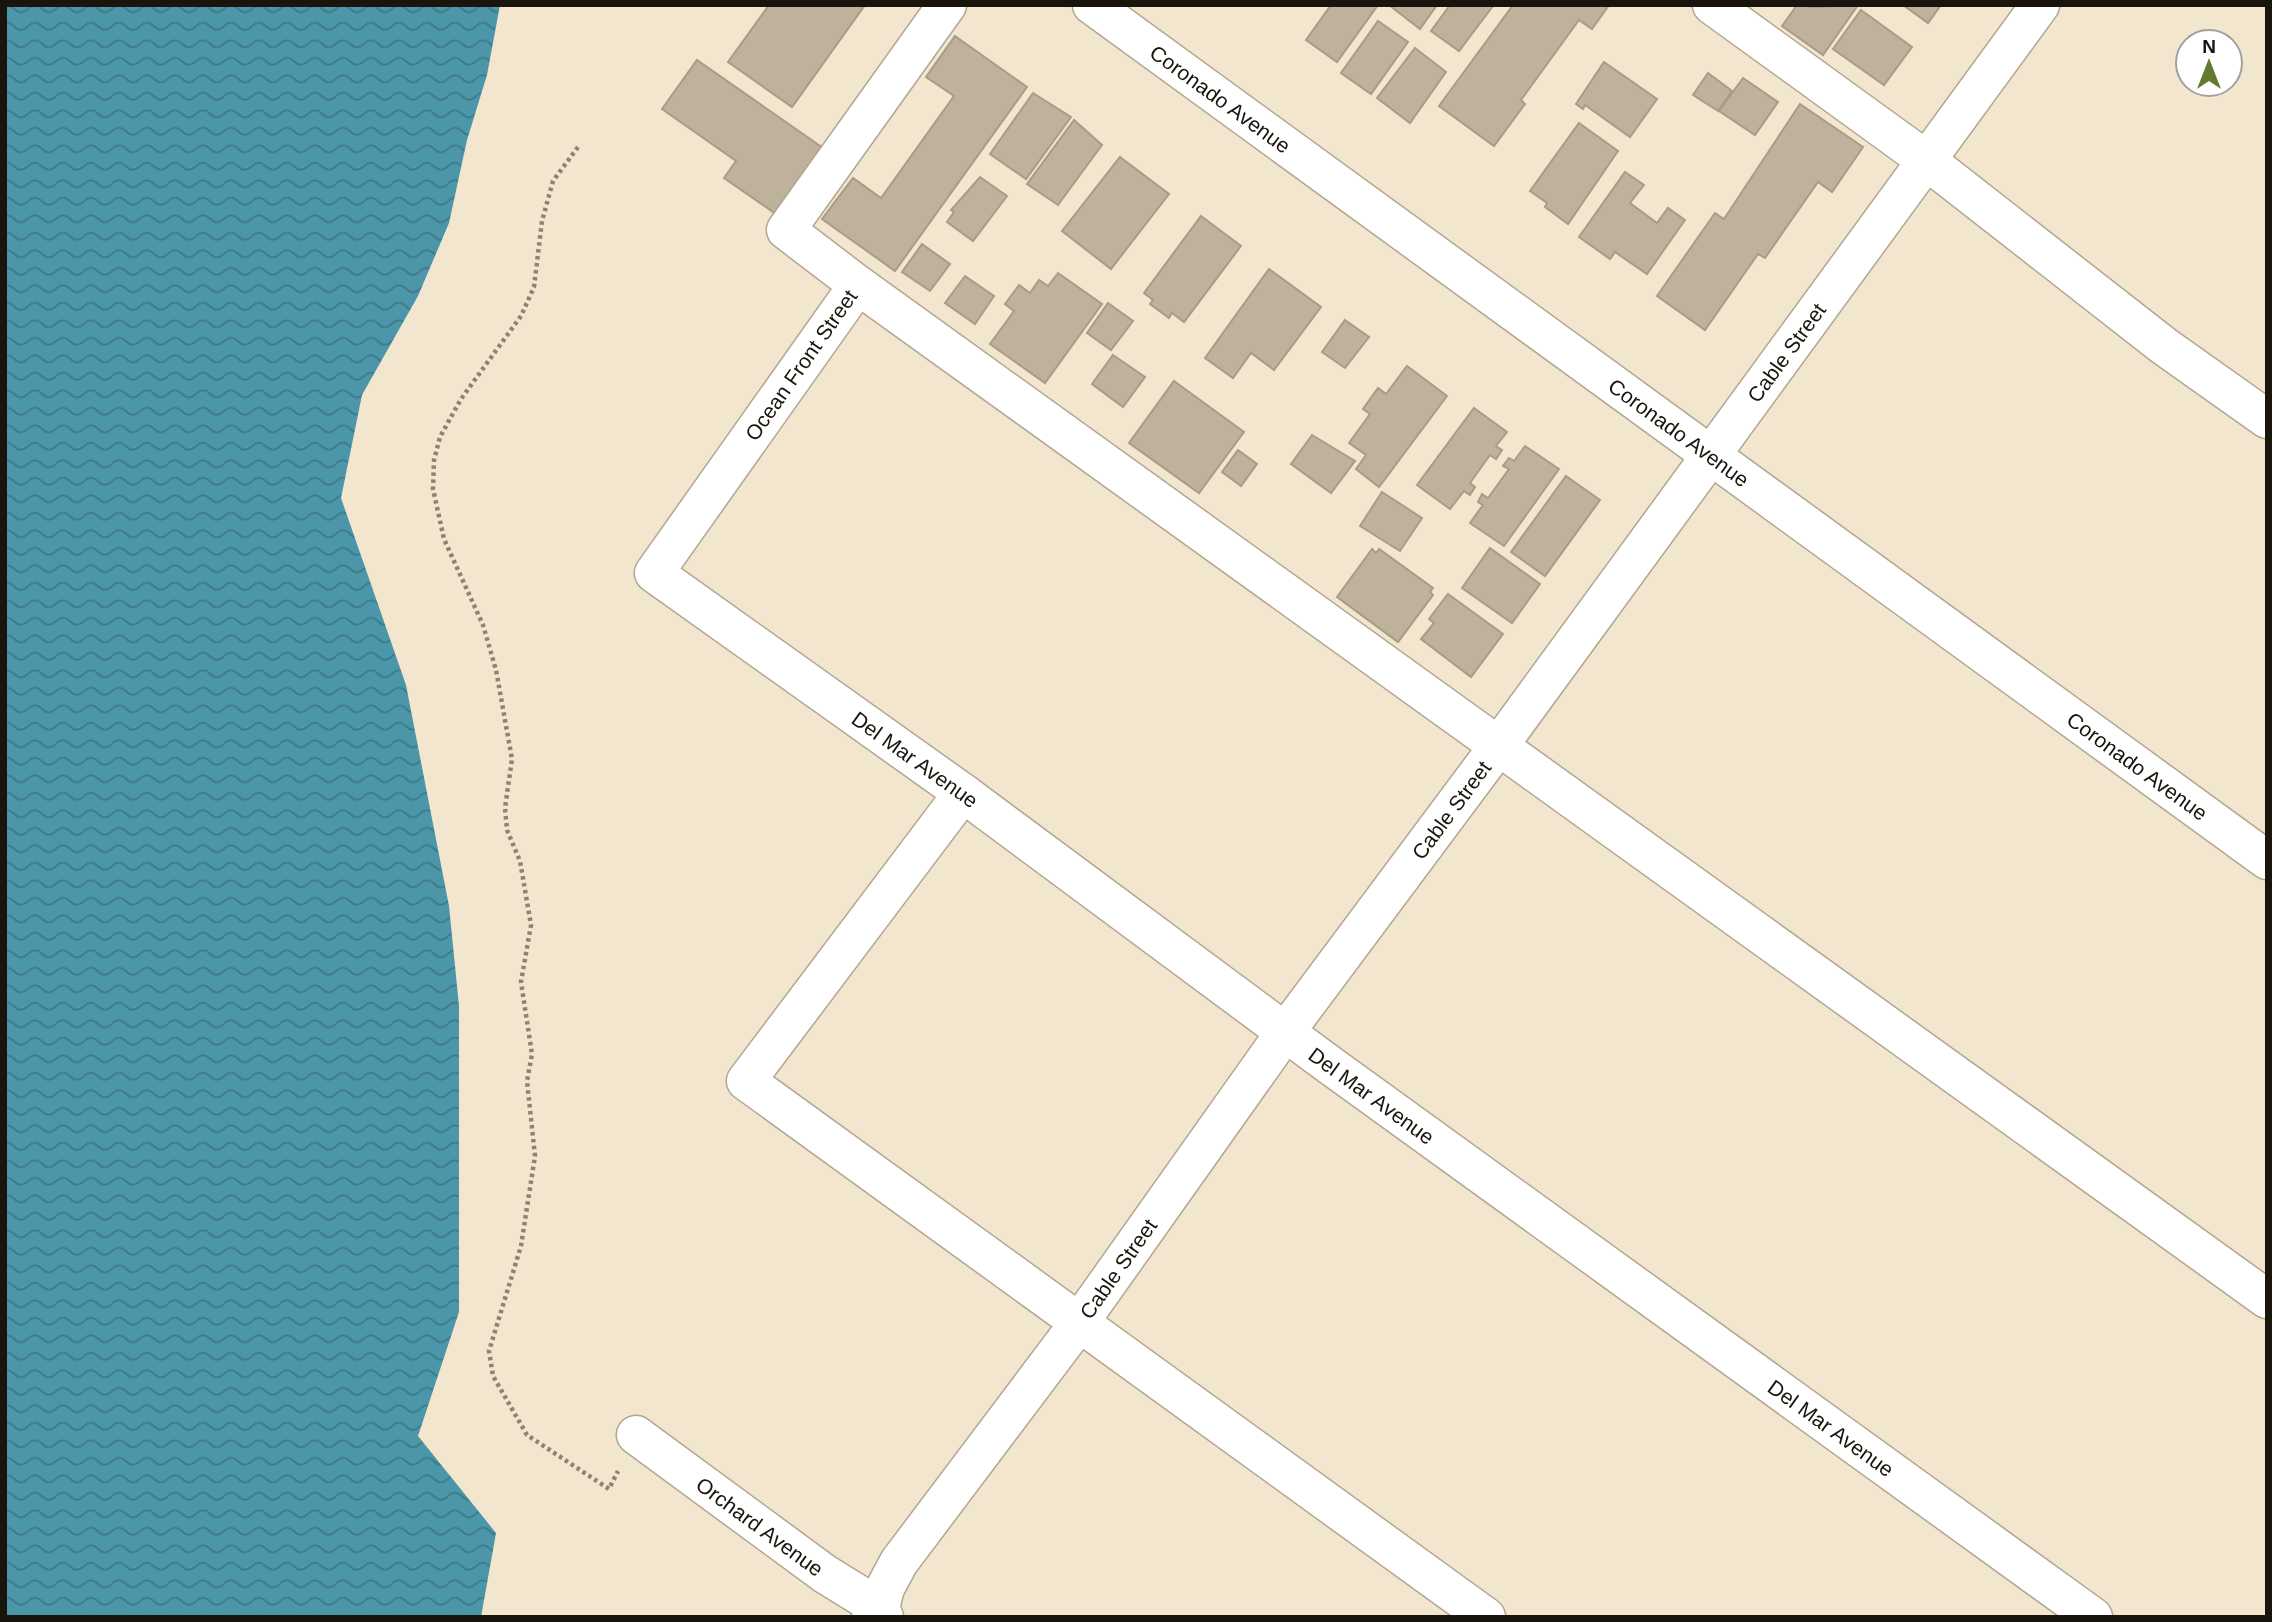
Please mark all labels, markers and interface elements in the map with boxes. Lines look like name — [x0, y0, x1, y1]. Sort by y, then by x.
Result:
north arrow — [2174, 28, 2244, 98]
text: N — [2202, 36, 2216, 57]
street label: Coronado Avenue — [1146, 40, 1295, 157]
street label: Ocean Front Street — [740, 285, 862, 445]
street label: Cable Street — [1742, 298, 1830, 406]
street label: Coronado Avenue — [1604, 373, 1754, 491]
street label: Del Mar Avenue — [848, 706, 983, 812]
street label: Coronado Avenue — [2063, 707, 2212, 824]
street label: Cable Street — [1407, 756, 1495, 863]
street label: Del Mar Avenue — [1305, 1042, 1439, 1148]
street label: Cable Street — [1075, 1214, 1161, 1323]
street label: Del Mar Avenue — [1764, 1375, 1898, 1481]
street label: Orchard Avenue — [692, 1472, 828, 1580]

